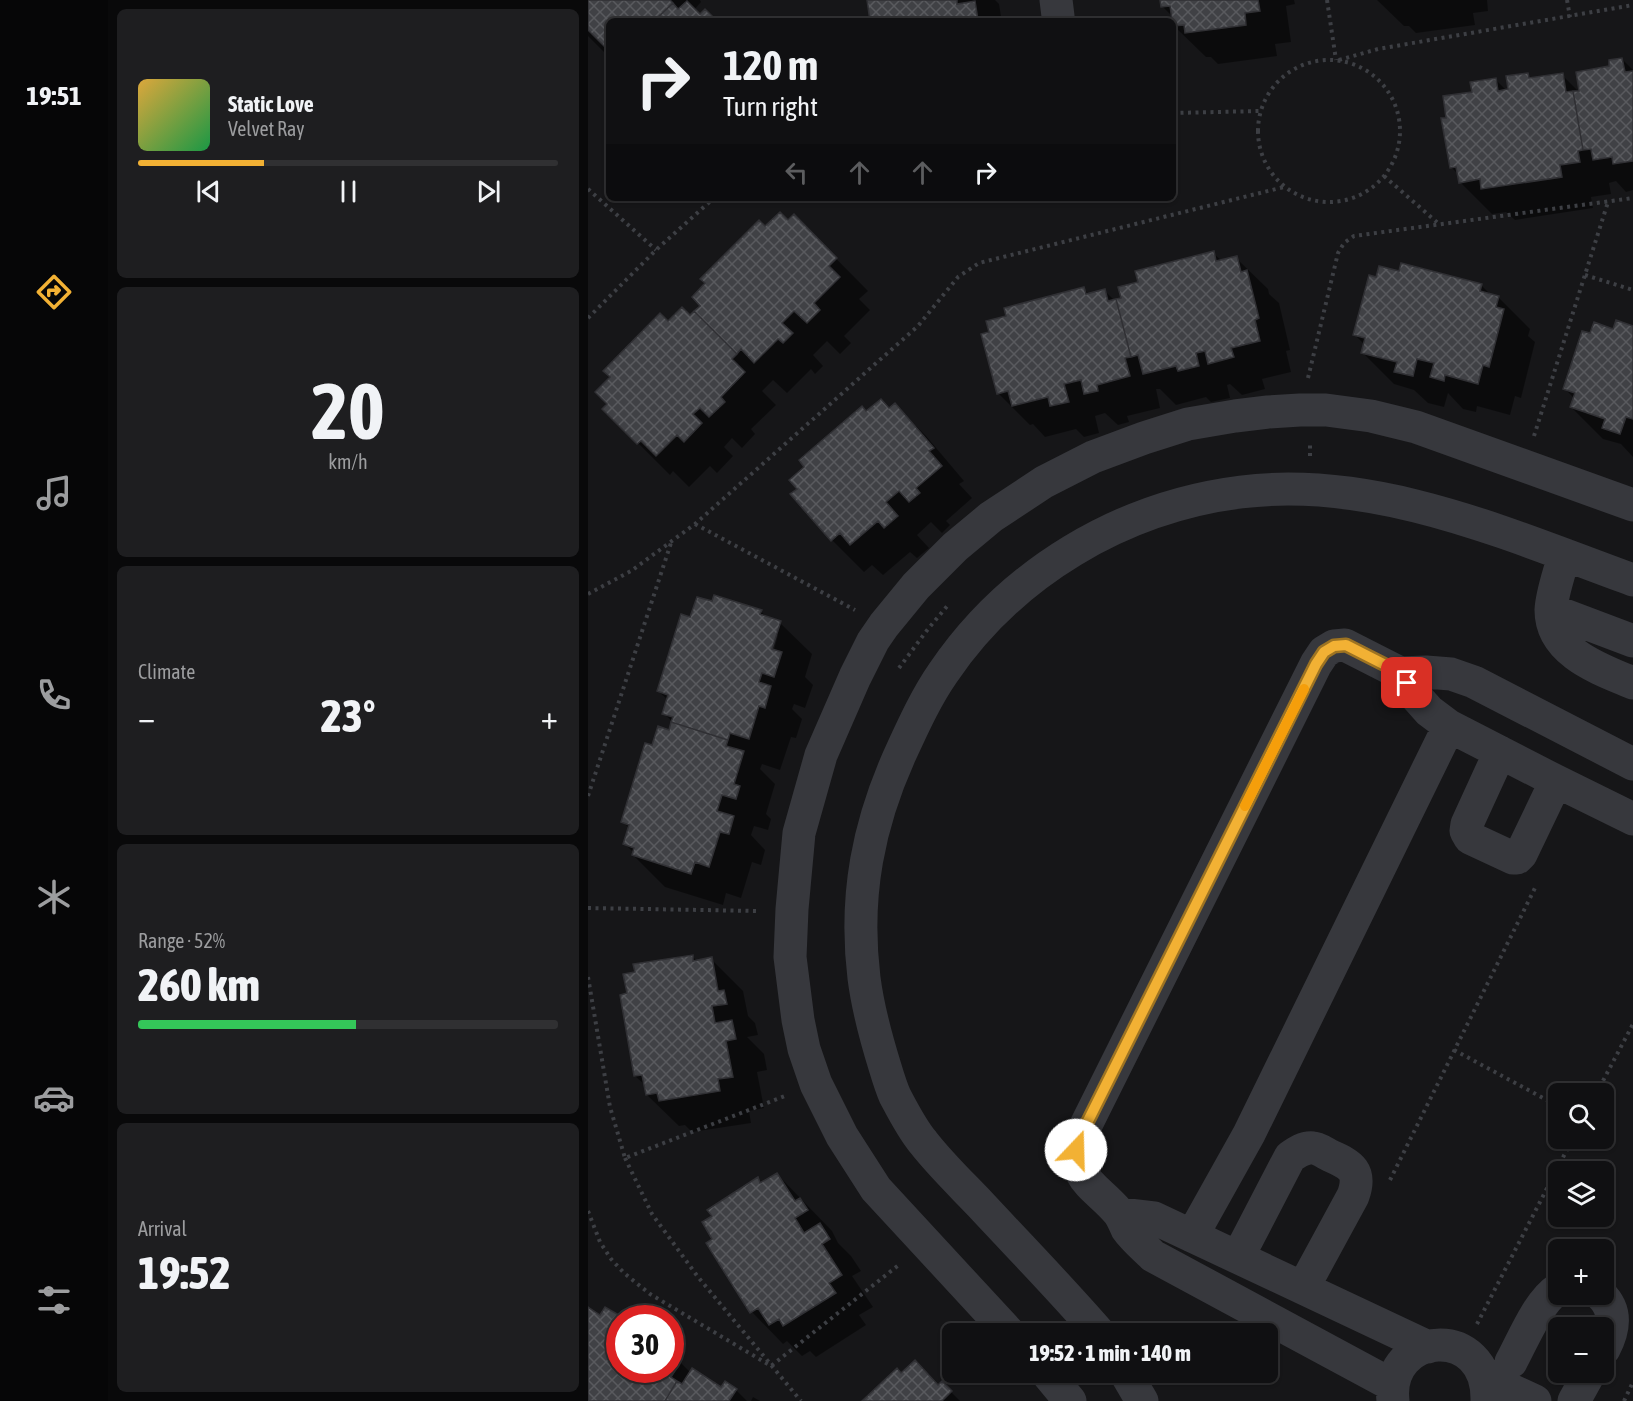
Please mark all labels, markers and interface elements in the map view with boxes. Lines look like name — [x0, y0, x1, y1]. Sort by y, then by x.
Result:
text: 120 m — [723, 41, 818, 89]
icon: right — [624, 42, 702, 120]
text: 19:51 — [26, 80, 82, 111]
text: Static Love — [228, 91, 314, 117]
text: Turn right — [723, 91, 818, 122]
text: Velvet Ray — [228, 117, 305, 140]
icon: left — [780, 156, 813, 189]
icon: ahead — [843, 156, 876, 189]
icon: ahead — [906, 156, 939, 189]
icon: right — [969, 156, 1002, 189]
icon: previous — [192, 175, 225, 208]
icon: pause — [332, 175, 365, 208]
icon: next — [472, 175, 505, 208]
icon: directions — [33, 271, 75, 313]
text: 20 — [311, 366, 385, 456]
text: km/h — [328, 450, 368, 473]
icon: music — [33, 472, 75, 514]
pin — [1381, 657, 1432, 708]
text: Climate — [138, 660, 195, 683]
icon: arrive — [1390, 666, 1423, 699]
icon: phone — [33, 674, 75, 716]
text: 23° — [321, 690, 375, 742]
text: − — [138, 698, 155, 736]
text: + — [541, 698, 558, 736]
icon: climate — [33, 876, 75, 918]
text: Range · 52% — [138, 929, 225, 952]
text: 260 km — [138, 959, 260, 1011]
icon: car — [33, 1077, 75, 1119]
map controls — [1548, 1083, 1614, 1383]
button: search — [1548, 1083, 1614, 1149]
position arrow — [1044, 1118, 1108, 1182]
button: layers — [1548, 1161, 1614, 1227]
text: Arrival — [138, 1217, 187, 1240]
button: + — [1548, 1239, 1614, 1305]
text: 19:52 — [138, 1247, 231, 1299]
icon: filters — [33, 1279, 75, 1321]
speed limit sign: 30 — [606, 1305, 684, 1383]
button: − — [1548, 1317, 1614, 1383]
text: 19:52 · 1 min · 140 m — [1029, 1340, 1191, 1366]

